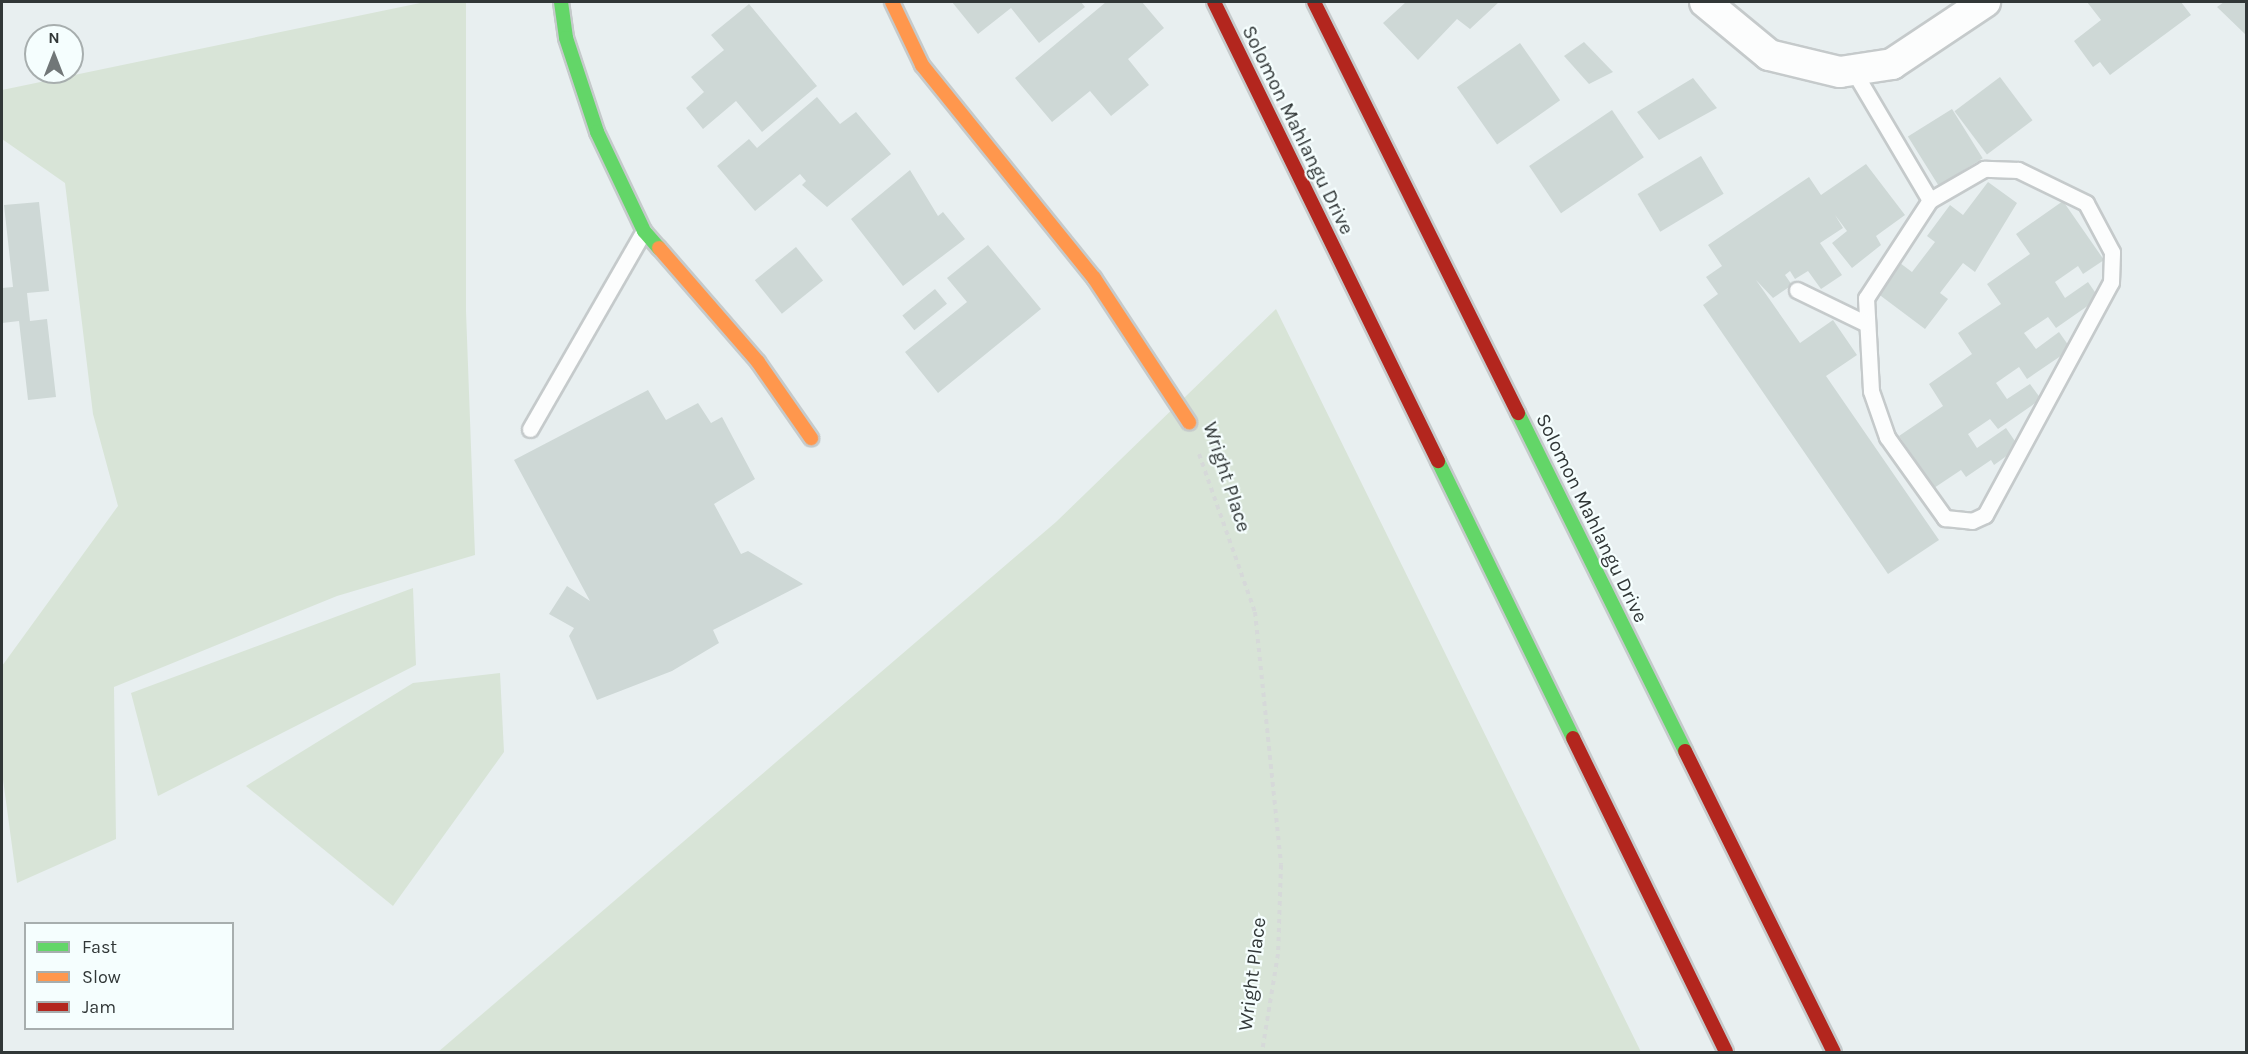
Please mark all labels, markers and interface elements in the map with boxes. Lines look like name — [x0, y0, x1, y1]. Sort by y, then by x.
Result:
street label: Solomon Mahlangu Drive — [1237, 22, 1359, 238]
north arrow — [24, 24, 84, 84]
text: N — [48, 28, 60, 47]
street label: Solomon Mahlangu Drive — [1531, 410, 1653, 626]
street label: Wright Place — [1198, 419, 1256, 535]
street label: Wright Place — [1233, 916, 1271, 1032]
legend — [24, 922, 234, 1030]
text: Fast — [82, 936, 117, 958]
text: Slow — [82, 966, 121, 988]
text: Jam — [82, 996, 116, 1018]

